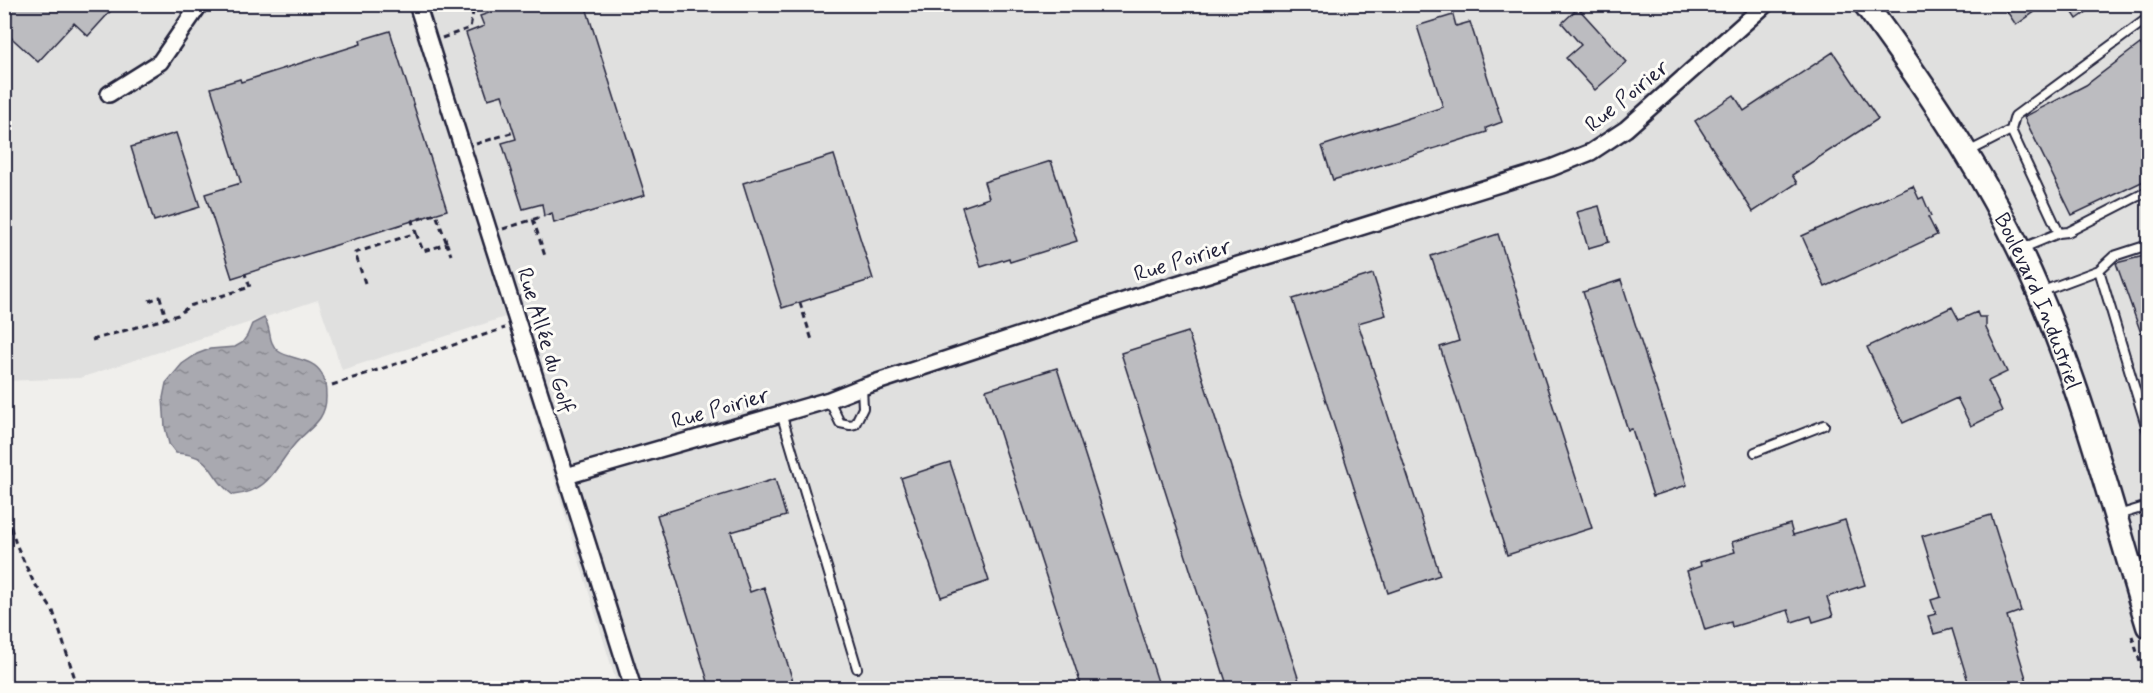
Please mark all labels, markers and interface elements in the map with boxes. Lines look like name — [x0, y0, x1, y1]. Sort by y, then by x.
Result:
street label: Rue Poirier — [1580, 54, 1676, 139]
street label: Boulevard Industriel — [1987, 208, 2087, 393]
street label: Rue Poirier — [1131, 233, 1235, 289]
street label: Rue Allée du Golf — [510, 264, 581, 417]
street label: Rue Poirier — [669, 381, 773, 436]

